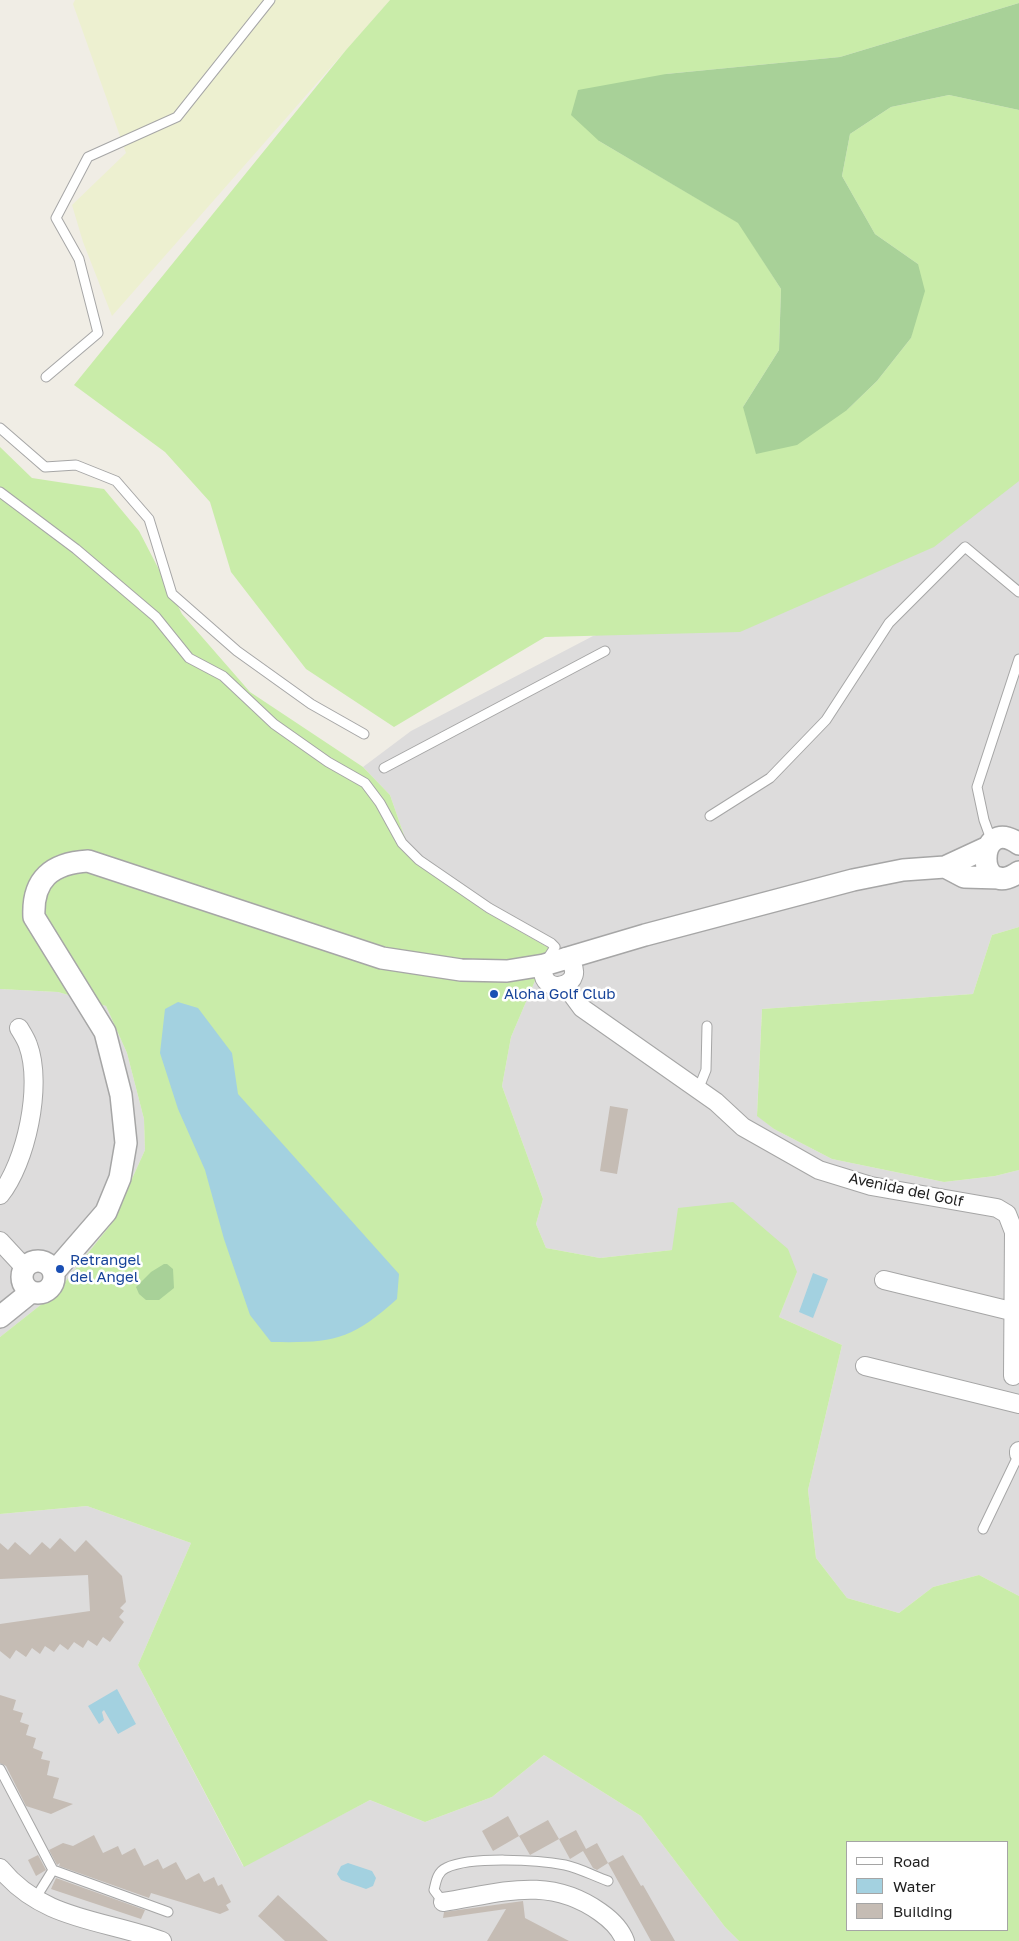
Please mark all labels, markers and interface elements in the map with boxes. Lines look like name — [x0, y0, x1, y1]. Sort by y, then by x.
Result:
place label: Aloha Golf Club — [504, 985, 615, 1003]
marker: Aloha Golf Club — [488, 988, 500, 1000]
street label: Avenida del Golf — [847, 1169, 965, 1211]
place label: Retrangel del Angel — [70, 1251, 141, 1286]
marker: Retrangel del Angel — [54, 1263, 66, 1275]
legend — [846, 1841, 1009, 1931]
text: Road — [893, 1852, 930, 1870]
text: Water — [893, 1877, 936, 1895]
text: Building — [893, 1902, 953, 1920]

